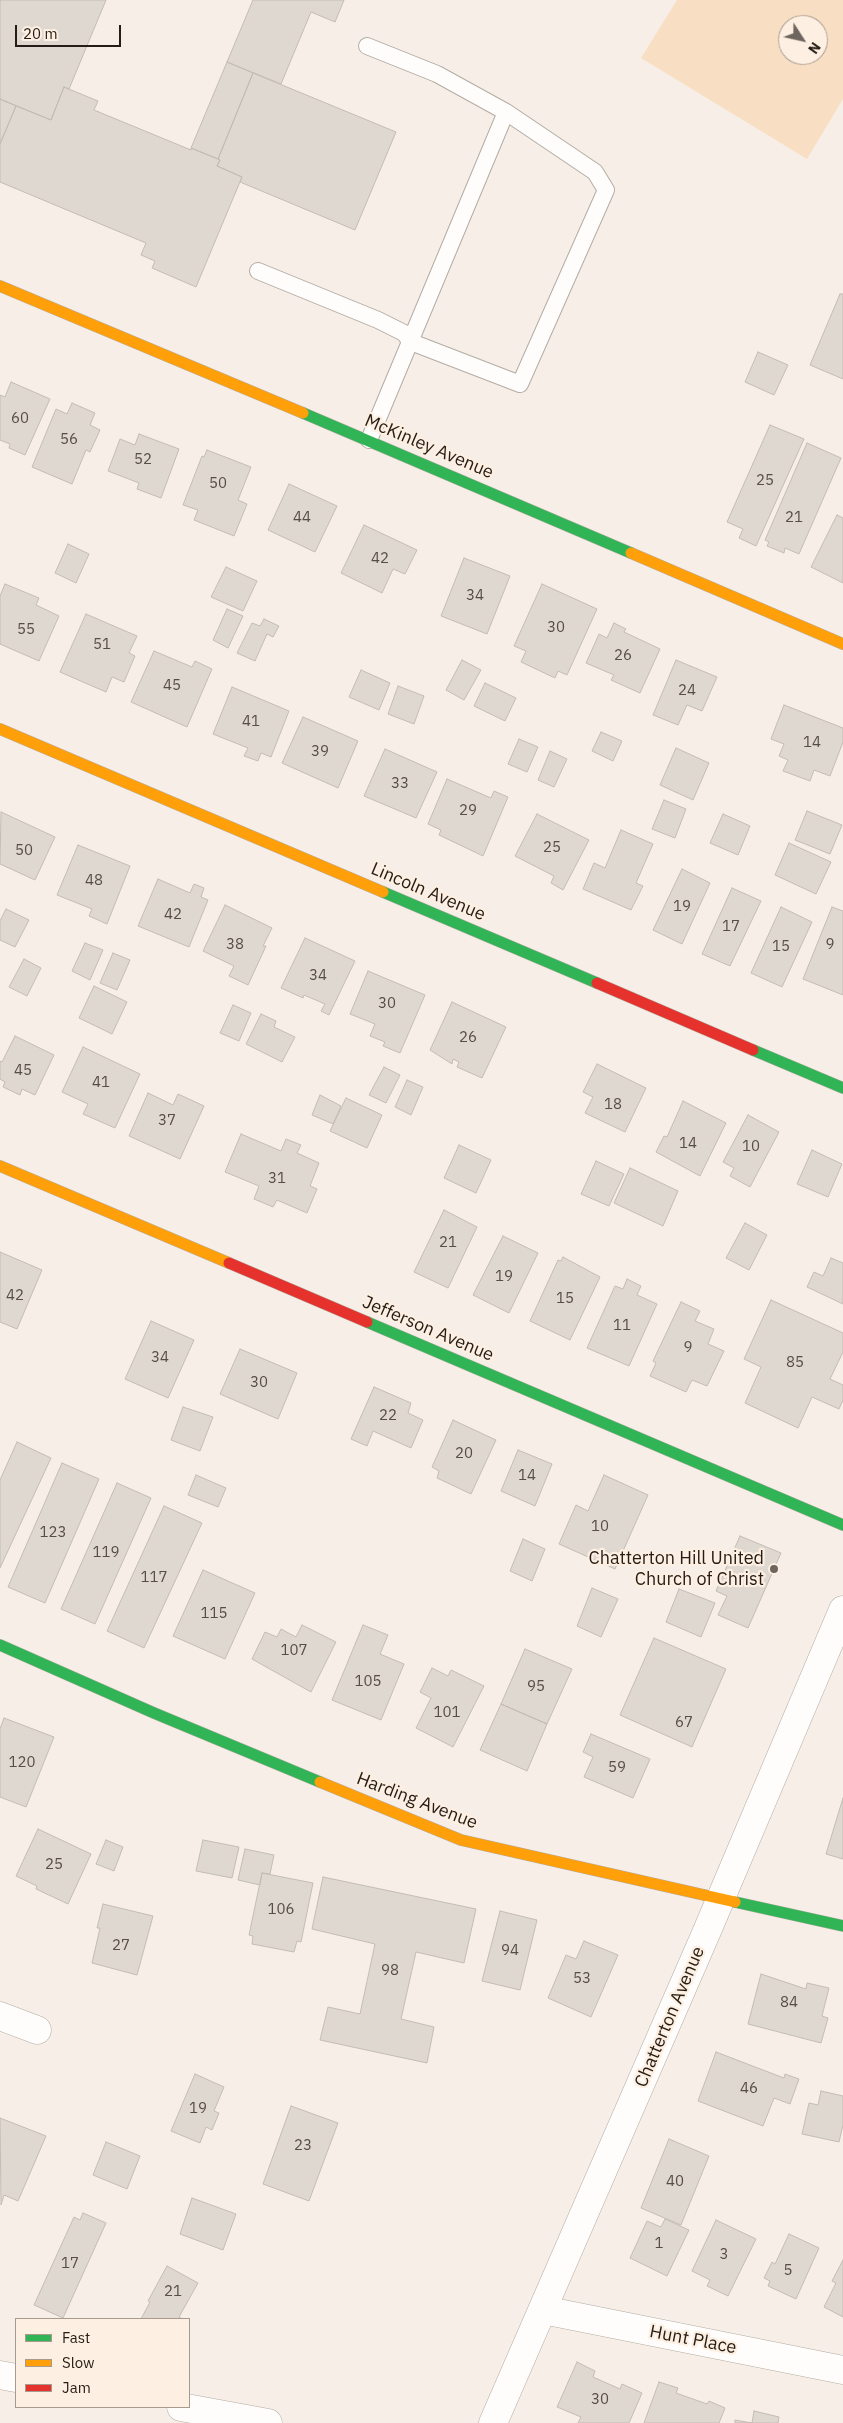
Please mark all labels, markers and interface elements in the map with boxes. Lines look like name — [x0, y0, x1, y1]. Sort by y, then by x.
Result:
scale bar — [18, 15, 124, 47]
north arrow — [778, 15, 828, 65]
text: 20 m — [23, 24, 58, 43]
text: N — [804, 39, 825, 57]
house number: 60 — [11, 410, 29, 428]
street label: McKinley Avenue — [361, 410, 497, 484]
house number: 56 — [60, 431, 78, 449]
house number: 52 — [134, 451, 152, 469]
house number: 25 — [756, 472, 774, 490]
house number: 50 — [209, 475, 227, 493]
house number: 44 — [293, 509, 311, 527]
house number: 21 — [785, 509, 803, 527]
house number: 42 — [371, 550, 389, 568]
house number: 34 — [466, 587, 484, 605]
house number: 30 — [547, 619, 565, 637]
house number: 55 — [17, 621, 35, 639]
house number: 51 — [93, 636, 111, 654]
house number: 26 — [614, 647, 632, 665]
house number: 45 — [163, 677, 181, 695]
house number: 24 — [678, 682, 696, 700]
house number: 41 — [242, 713, 260, 731]
house number: 14 — [803, 734, 821, 752]
house number: 39 — [311, 743, 329, 761]
house number: 33 — [391, 775, 409, 793]
house number: 29 — [459, 802, 477, 820]
house number: 25 — [543, 839, 561, 857]
house number: 50 — [15, 842, 33, 860]
street label: Lincoln Avenue — [368, 858, 488, 926]
house number: 48 — [85, 872, 103, 890]
house number: 19 — [673, 898, 691, 916]
house number: 42 — [164, 906, 182, 924]
house number: 17 — [722, 918, 740, 936]
house number: 38 — [226, 936, 244, 954]
house number: 9 — [826, 936, 834, 954]
house number: 15 — [772, 938, 790, 956]
house number: 34 — [309, 967, 327, 985]
house number: 30 — [378, 995, 396, 1013]
house number: 26 — [459, 1029, 477, 1047]
house number: 45 — [14, 1062, 32, 1080]
house number: 41 — [92, 1074, 110, 1092]
house number: 18 — [604, 1096, 622, 1114]
house number: 37 — [158, 1112, 176, 1130]
house number: 14 — [679, 1135, 697, 1153]
house number: 10 — [742, 1138, 760, 1156]
house number: 31 — [268, 1170, 286, 1188]
house number: 21 — [439, 1234, 457, 1252]
house number: 19 — [495, 1268, 513, 1286]
house number: 42 — [6, 1287, 24, 1305]
house number: 15 — [556, 1290, 574, 1308]
street label: Jefferson Avenue — [359, 1292, 497, 1366]
house number: 11 — [613, 1317, 631, 1335]
house number: 9 — [684, 1339, 692, 1357]
house number: 34 — [151, 1349, 169, 1367]
house number: 85 — [786, 1354, 804, 1372]
house number: 30 — [250, 1374, 268, 1392]
house number: 22 — [379, 1407, 397, 1425]
house number: 20 — [455, 1445, 473, 1463]
house number: 14 — [518, 1467, 536, 1485]
house number: 10 — [591, 1518, 609, 1536]
house number: 123 — [40, 1524, 66, 1542]
house number: 119 — [93, 1544, 119, 1562]
place label: Chatterton Hill United Church of Christ — [589, 1548, 764, 1590]
marker: Chatterton Hill United Church of Christ — [768, 1563, 780, 1575]
house number: 117 — [141, 1569, 167, 1587]
house number: 115 — [201, 1605, 227, 1623]
house number: 107 — [281, 1642, 307, 1660]
house number: 105 — [355, 1673, 381, 1691]
house number: 95 — [527, 1678, 545, 1696]
house number: 101 — [434, 1704, 460, 1722]
house number: 67 — [675, 1714, 693, 1732]
house number: 120 — [9, 1754, 35, 1772]
house number: 59 — [608, 1759, 626, 1777]
street label: Harding Avenue — [353, 1768, 481, 1834]
house number: 25 — [45, 1856, 63, 1874]
house number: 106 — [268, 1901, 294, 1919]
house number: 27 — [112, 1937, 130, 1955]
house number: 94 — [501, 1942, 519, 1960]
street label: Chatterton Avenue — [631, 1943, 709, 2091]
house number: 98 — [381, 1962, 399, 1980]
house number: 53 — [573, 1970, 591, 1988]
house number: 84 — [780, 1994, 798, 2012]
house number: 46 — [740, 2080, 758, 2098]
house number: 19 — [189, 2100, 207, 2118]
house number: 23 — [294, 2137, 312, 2155]
house number: 40 — [666, 2173, 684, 2191]
house number: 1 — [655, 2235, 663, 2253]
house number: 3 — [720, 2246, 728, 2264]
house number: 17 — [61, 2255, 79, 2273]
house number: 5 — [784, 2262, 792, 2280]
house number: 21 — [164, 2283, 182, 2301]
legend — [15, 2318, 190, 2408]
street label: Hunt Place — [648, 2321, 738, 2359]
text: Fast — [62, 2328, 90, 2347]
text: Slow — [62, 2353, 95, 2372]
text: Jam — [62, 2378, 91, 2397]
house number: 30 — [591, 2391, 609, 2409]

